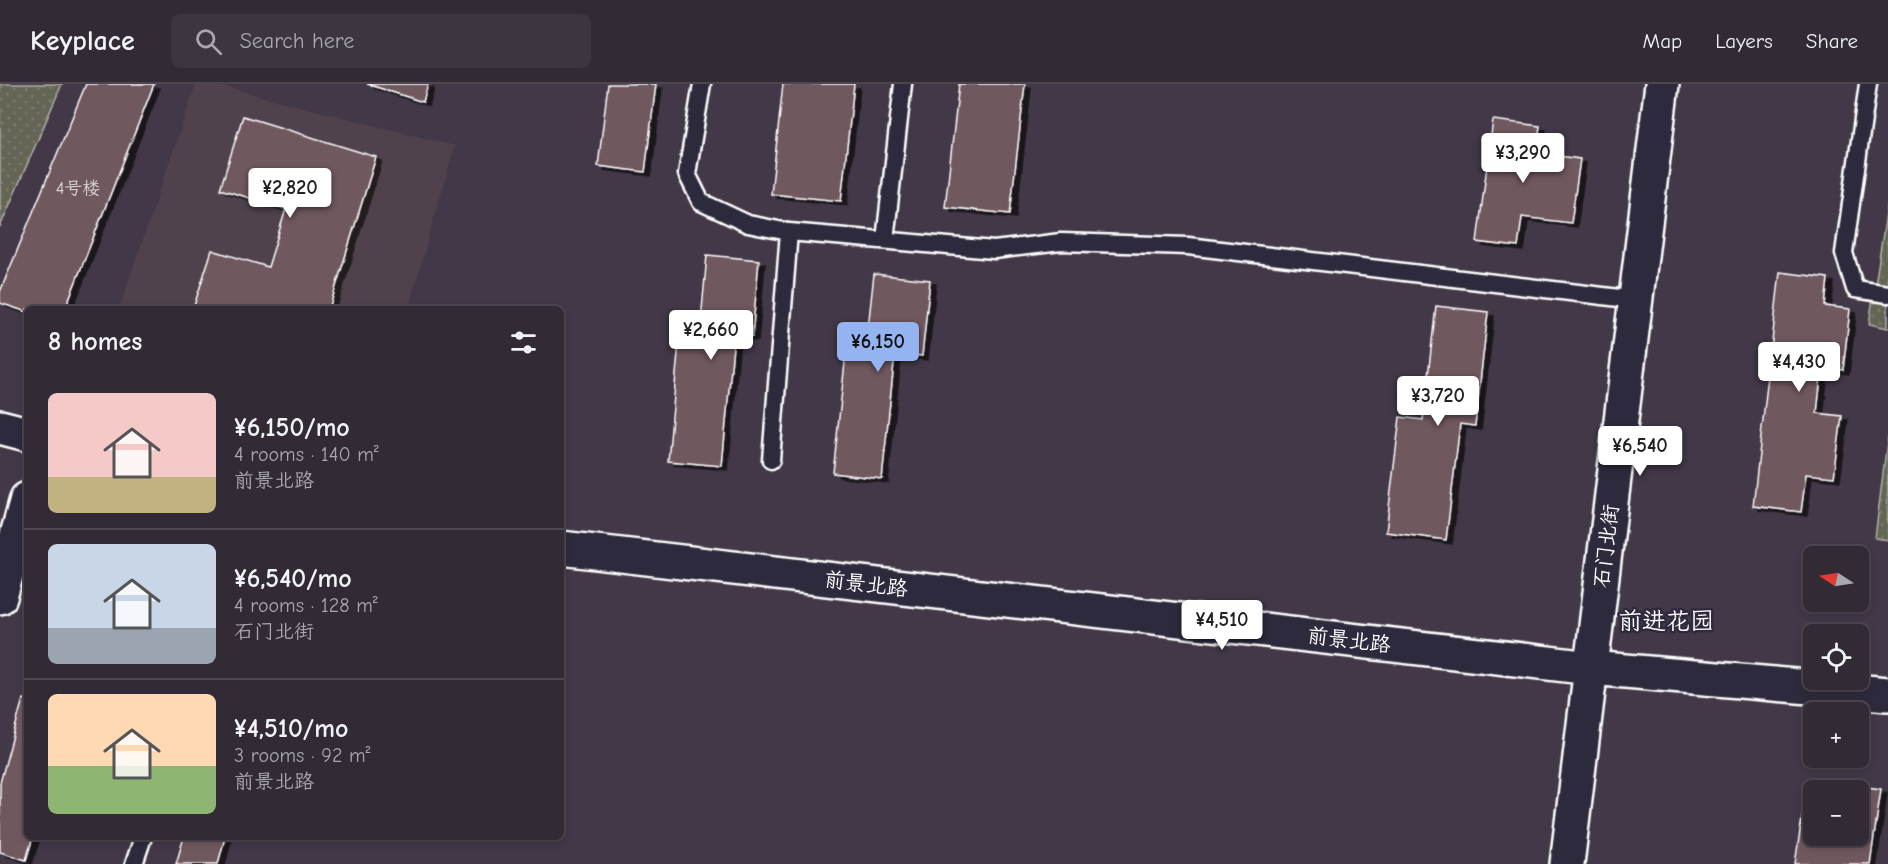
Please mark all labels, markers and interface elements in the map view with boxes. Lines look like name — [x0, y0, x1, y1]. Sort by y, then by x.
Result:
search box — [171, 14, 591, 68]
text: Keyplace — [30, 25, 135, 57]
icon: search — [192, 25, 225, 58]
text: Search here — [240, 28, 354, 54]
text: Map — [1643, 29, 1682, 53]
text: Layers — [1715, 29, 1773, 53]
text: Share — [1806, 29, 1858, 53]
pin: ¥3,290 — [1474, 133, 1572, 184]
text: ¥3,290 — [1495, 141, 1551, 164]
pin: ¥2,820 — [241, 168, 339, 219]
text: ¥2,820 — [262, 176, 318, 199]
house number: 4号楼 — [56, 178, 100, 199]
pin: ¥2,660 — [662, 310, 760, 361]
text: ¥2,660 — [683, 318, 739, 341]
pin: ¥6,150 — [829, 322, 927, 373]
icon: filters — [507, 326, 540, 359]
text: 8 homes — [48, 327, 142, 357]
text: ¥6,150 — [851, 330, 905, 353]
pin: ¥4,430 — [1750, 342, 1848, 393]
text: ¥4,430 — [1772, 350, 1826, 373]
pin: ¥3,720 — [1389, 376, 1487, 427]
text: ¥3,720 — [1411, 384, 1465, 407]
text: ¥6,150/mo — [234, 413, 350, 443]
icon: home — [96, 417, 168, 489]
pin: ¥6,540 — [1591, 426, 1689, 477]
text: ¥6,540 — [1612, 434, 1668, 457]
text: 4 rooms · 140 m² — [234, 443, 379, 466]
text: 前景北路 — [234, 469, 314, 492]
street label: 石门北街 — [1589, 503, 1623, 589]
north arrow — [1803, 546, 1869, 612]
map controls — [1803, 546, 1869, 846]
text: ¥6,540/mo — [234, 564, 352, 594]
street label: 前景北路 — [823, 567, 909, 601]
icon: home — [96, 568, 168, 640]
text: 4 rooms · 128 m² — [234, 594, 378, 617]
pin: ¥4,510 — [1173, 600, 1271, 651]
district label: 前进花园 — [1618, 607, 1714, 635]
text: ¥4,510 — [1196, 608, 1248, 631]
text: 石门北街 — [234, 620, 314, 643]
street label: 前景北路 — [1306, 623, 1392, 657]
button: locate — [1803, 624, 1869, 690]
button: + — [1803, 702, 1869, 768]
text: ¥4,510/mo — [234, 714, 348, 744]
icon: home — [96, 718, 168, 790]
text: 3 rooms · 92 m² — [234, 744, 371, 767]
text: 前景北路 — [234, 770, 314, 793]
button: − — [1803, 780, 1869, 846]

